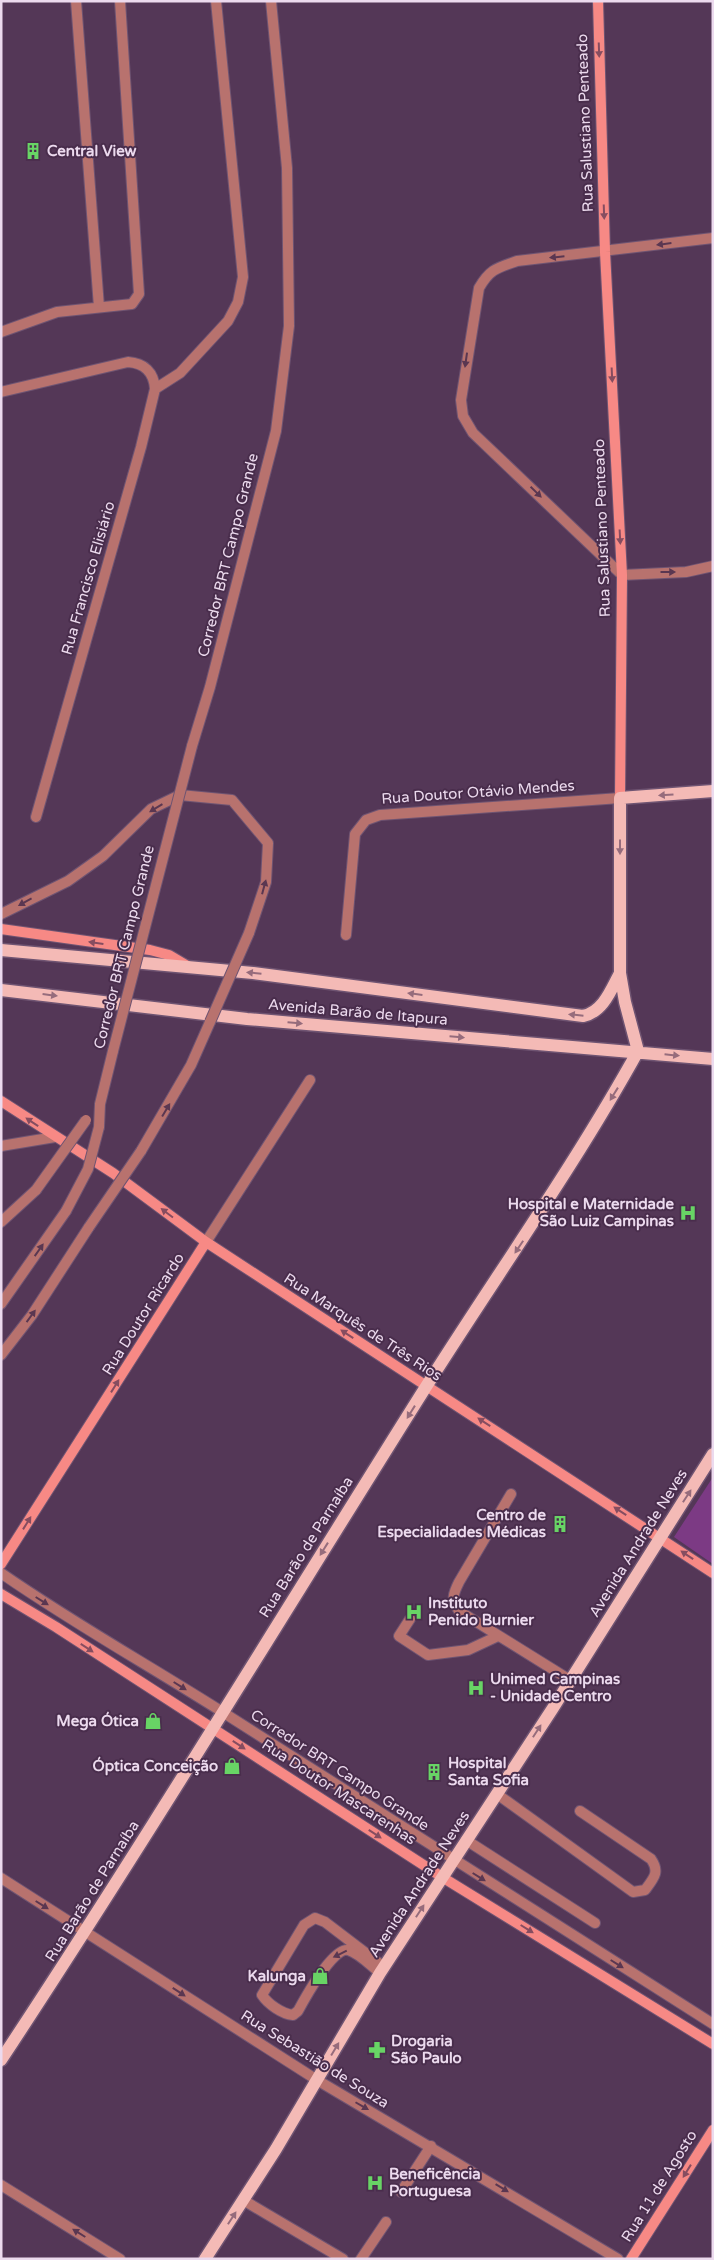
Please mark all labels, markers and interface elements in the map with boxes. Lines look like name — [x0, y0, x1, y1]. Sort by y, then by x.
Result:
street label: Rua Salustiano Penteado — [573, 34, 597, 212]
one-way arrow — [596, 42, 604, 58]
building icon: Central View — [23, 141, 43, 161]
place label: Central View — [47, 142, 137, 160]
one-way arrow — [600, 205, 608, 221]
one-way arrow — [656, 240, 672, 248]
one-way arrow — [548, 253, 564, 261]
one-way arrow — [462, 353, 470, 369]
one-way arrow — [608, 367, 616, 383]
street label: Rua Salustiano Penteado — [590, 439, 614, 617]
street label: Corredor BRT Campo Grande — [194, 451, 262, 659]
one-way arrow — [530, 486, 542, 498]
street label: Rua Francisco Elisiário — [57, 499, 119, 657]
one-way arrow — [617, 529, 625, 545]
one-way arrow — [660, 568, 676, 576]
street label: Rua Doutor Otávio Mendes — [381, 776, 575, 808]
one-way arrow — [658, 791, 674, 799]
one-way arrow — [149, 803, 162, 812]
one-way arrow — [616, 839, 624, 855]
street label: Corredor BRT Campo Grande — [90, 843, 158, 1051]
one-way arrow — [260, 879, 268, 894]
one-way arrow — [19, 898, 32, 907]
one-way arrow — [88, 938, 104, 946]
one-way arrow — [246, 969, 262, 977]
one-way arrow — [407, 990, 423, 998]
one-way arrow — [42, 991, 58, 999]
street label: Avenida Barão de Itapura — [267, 995, 449, 1029]
one-way arrow — [568, 1010, 584, 1018]
one-way arrow — [288, 1019, 304, 1027]
one-way arrow — [450, 1033, 466, 1041]
one-way arrow — [664, 1051, 680, 1059]
one-way arrow — [610, 1087, 619, 1100]
one-way arrow — [162, 1103, 171, 1116]
one-way arrow — [26, 1117, 39, 1127]
place label: Hospital e Maternidade São Luiz Campinas — [508, 1195, 674, 1231]
hospital icon: Hospital e Maternidade São Luiz Campinas — [678, 1203, 698, 1223]
one-way arrow — [161, 1208, 174, 1219]
one-way arrow — [514, 1240, 524, 1253]
one-way arrow — [34, 1243, 44, 1257]
street label: Rua Doutor Ricardo — [98, 1250, 188, 1378]
street label: Rua Marquês de Três Rios — [281, 1269, 445, 1385]
one-way arrow — [26, 1310, 36, 1323]
one-way arrow — [341, 1329, 354, 1339]
one-way arrow — [110, 1379, 119, 1393]
one-way arrow — [406, 1405, 415, 1418]
one-way arrow — [477, 1418, 491, 1427]
street label: Avenida Andrade Neves — [585, 1466, 691, 1620]
street label: Rua Barão de Parnaíba — [255, 1473, 357, 1621]
one-way arrow — [682, 1490, 692, 1503]
place label: Centro de Especialidades Médicas — [377, 1506, 547, 1542]
one-way arrow — [613, 1506, 627, 1516]
building icon: Centro de Especialidades Médicas — [550, 1514, 570, 1534]
one-way arrow — [23, 1516, 32, 1530]
one-way arrow — [320, 1543, 329, 1556]
one-way arrow — [680, 1550, 694, 1560]
place label: Instituto Penido Burnier — [428, 1594, 534, 1629]
one-way arrow — [35, 1596, 48, 1606]
hospital icon: Instituto Penido Burnier — [404, 1602, 424, 1622]
one-way arrow — [81, 1643, 94, 1652]
place label: Unimed Campinas - Unidade Centro — [490, 1670, 620, 1705]
hospital icon: Unimed Campinas - Unidade Centro — [466, 1678, 486, 1698]
one-way arrow — [173, 1681, 186, 1691]
street label: Corredor BRT Campo Grande — [247, 1705, 433, 1835]
place label: Mega Ótica — [56, 1711, 139, 1731]
shop icon: Mega Ótica — [143, 1711, 163, 1731]
one-way arrow — [533, 1724, 542, 1738]
street label: Rua Doutor Mascarenhas — [259, 1735, 419, 1849]
one-way arrow — [232, 1740, 245, 1750]
place label: Hospital Santa Sofia — [448, 1754, 529, 1789]
place label: Óptica Conceição — [93, 1756, 218, 1776]
shop icon: Óptica Conceição — [222, 1756, 242, 1776]
building icon: Hospital Santa Sofia — [424, 1762, 444, 1782]
street label: Avenida Andrade Neves — [365, 1807, 473, 1961]
street label: Rua Barão de Parnaíba — [41, 1817, 143, 1965]
one-way arrow — [368, 1829, 382, 1838]
one-way arrow — [472, 1873, 486, 1882]
one-way arrow — [36, 1900, 49, 1909]
one-way arrow — [415, 1904, 425, 1918]
one-way arrow — [521, 1925, 534, 1934]
one-way arrow — [332, 1950, 347, 1958]
one-way arrow — [610, 1959, 623, 1968]
shop icon: Kalunga — [310, 1966, 330, 1986]
place label: Kalunga — [248, 1967, 306, 1986]
one-way arrow — [173, 1987, 186, 1997]
street label: Rua Sebastião de Souza — [238, 2006, 392, 2112]
place label: Drogaria São Paulo — [391, 2032, 462, 2067]
pharmacy icon: Drogaria São Paulo — [367, 2040, 387, 2060]
one-way arrow — [330, 2043, 339, 2056]
one-way arrow — [354, 2102, 369, 2110]
street label: Rua 11 de Agosto — [617, 2127, 701, 2245]
one-way arrow — [682, 2164, 691, 2177]
place label: Beneficência Portuguesa — [389, 2165, 481, 2201]
hospital icon: Beneficência Portuguesa — [365, 2173, 385, 2193]
one-way arrow — [495, 2184, 508, 2193]
one-way arrow — [227, 2211, 236, 2224]
one-way arrow — [72, 2228, 85, 2238]

